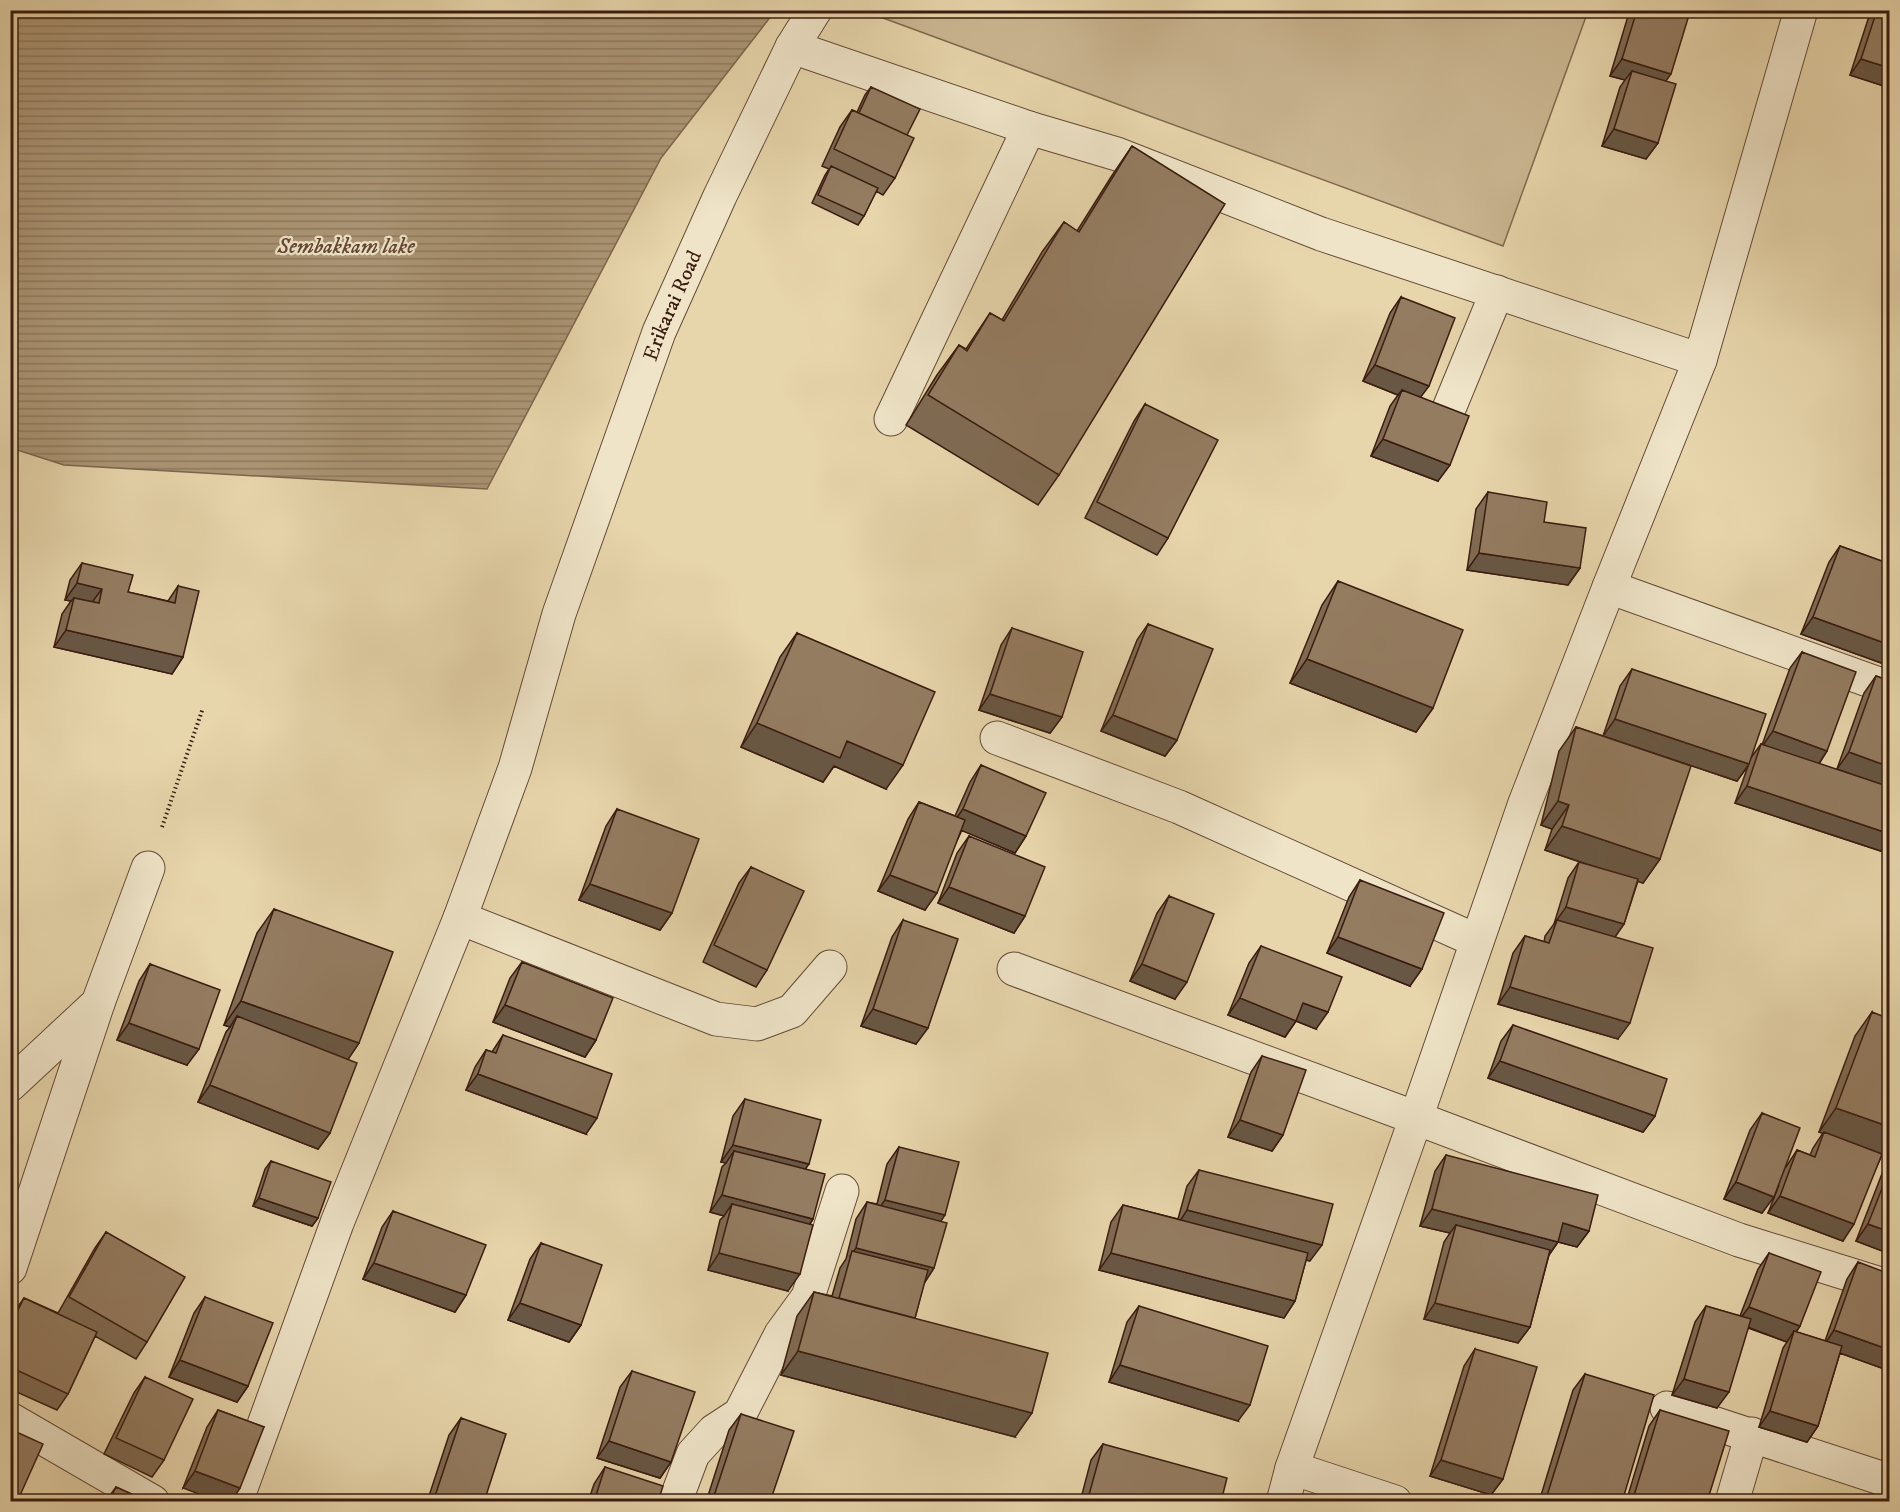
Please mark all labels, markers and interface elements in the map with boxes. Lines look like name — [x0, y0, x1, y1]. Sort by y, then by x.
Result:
water label: Sembakkam lake — [276, 233, 415, 260]
street label: Erikarai Road — [638, 246, 708, 365]

